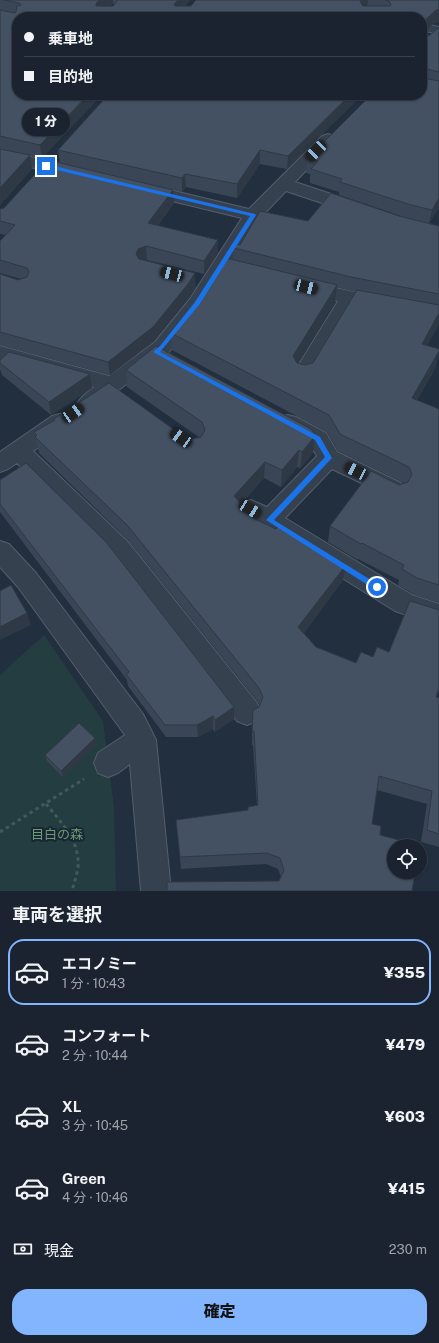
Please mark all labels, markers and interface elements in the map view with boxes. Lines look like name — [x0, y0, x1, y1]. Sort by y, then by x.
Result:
text: 乗車地 — [48, 30, 93, 47]
text: 目的地 — [48, 68, 93, 85]
callout: 1 分 — [22, 108, 70, 136]
text: 1 分 — [35, 114, 57, 129]
car — [303, 138, 329, 164]
route end — [37, 157, 55, 175]
car — [159, 265, 185, 283]
car — [293, 278, 319, 296]
car — [60, 401, 86, 425]
car — [168, 426, 194, 450]
car — [343, 460, 369, 482]
car — [237, 498, 263, 520]
route start — [368, 578, 386, 596]
park label: 目白の森 — [31, 827, 83, 842]
map controls — [387, 839, 427, 879]
button: locate — [387, 839, 427, 879]
text: 車両を選択 — [12, 904, 102, 925]
icon: car — [14, 954, 50, 990]
text: エコノミー — [62, 955, 137, 972]
text: ¥355 — [384, 964, 425, 981]
text: 1 分 · 10:43 — [62, 976, 125, 991]
icon: car — [14, 1026, 50, 1062]
text: コンフォート — [62, 1027, 152, 1044]
text: ¥479 — [385, 1036, 425, 1053]
text: 2 分 · 10:44 — [62, 1048, 128, 1063]
icon: car — [14, 1098, 50, 1134]
text: XL — [62, 1098, 81, 1115]
text: ¥603 — [385, 1108, 425, 1125]
text: 3 分 · 10:45 — [62, 1118, 128, 1133]
icon: car — [14, 1170, 50, 1206]
text: Green — [62, 1170, 106, 1187]
text: ¥415 — [388, 1180, 425, 1197]
text: 4 分 · 10:46 — [62, 1190, 128, 1205]
icon: cash — [12, 1238, 34, 1260]
text: 現金 — [44, 1242, 74, 1259]
text: 230 m — [389, 1242, 427, 1257]
button: 確定 — [12, 1289, 427, 1335]

